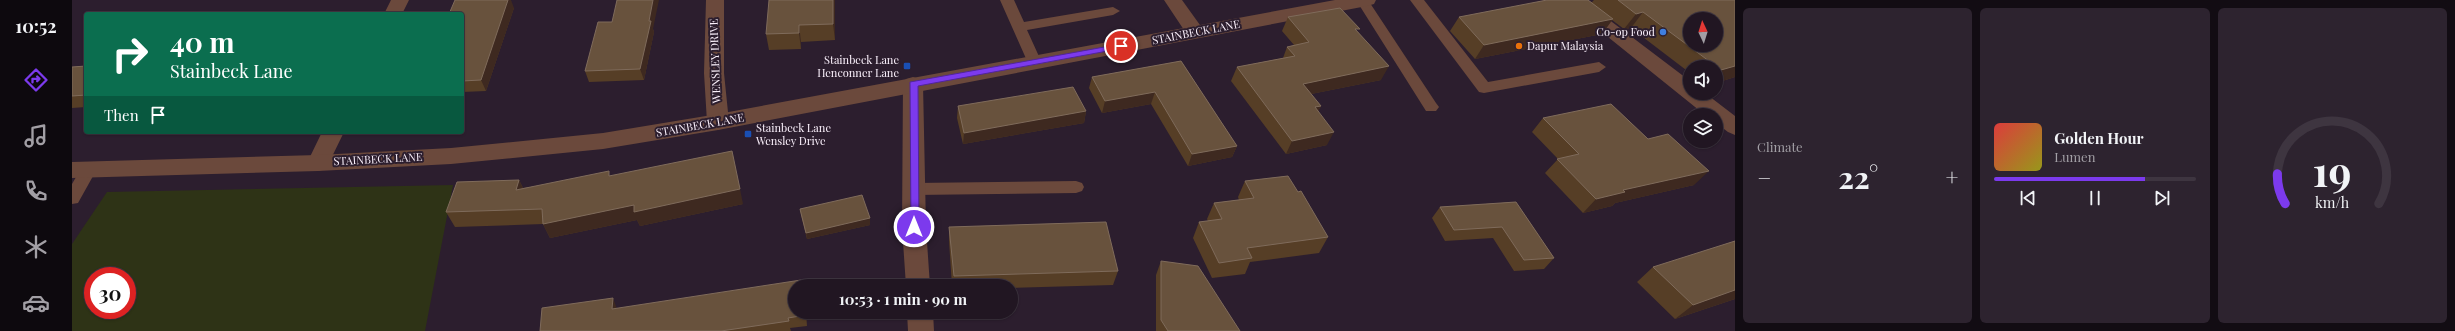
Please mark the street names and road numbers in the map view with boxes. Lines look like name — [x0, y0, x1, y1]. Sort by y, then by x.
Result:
street label: STAINBECK LANE — [1151, 16, 1241, 47]
street label: WENSLEY DRIVE — [706, 18, 724, 105]
street label: STAINBECK LANE — [655, 109, 745, 140]
street label: STAINBECK LANE — [333, 149, 423, 168]

